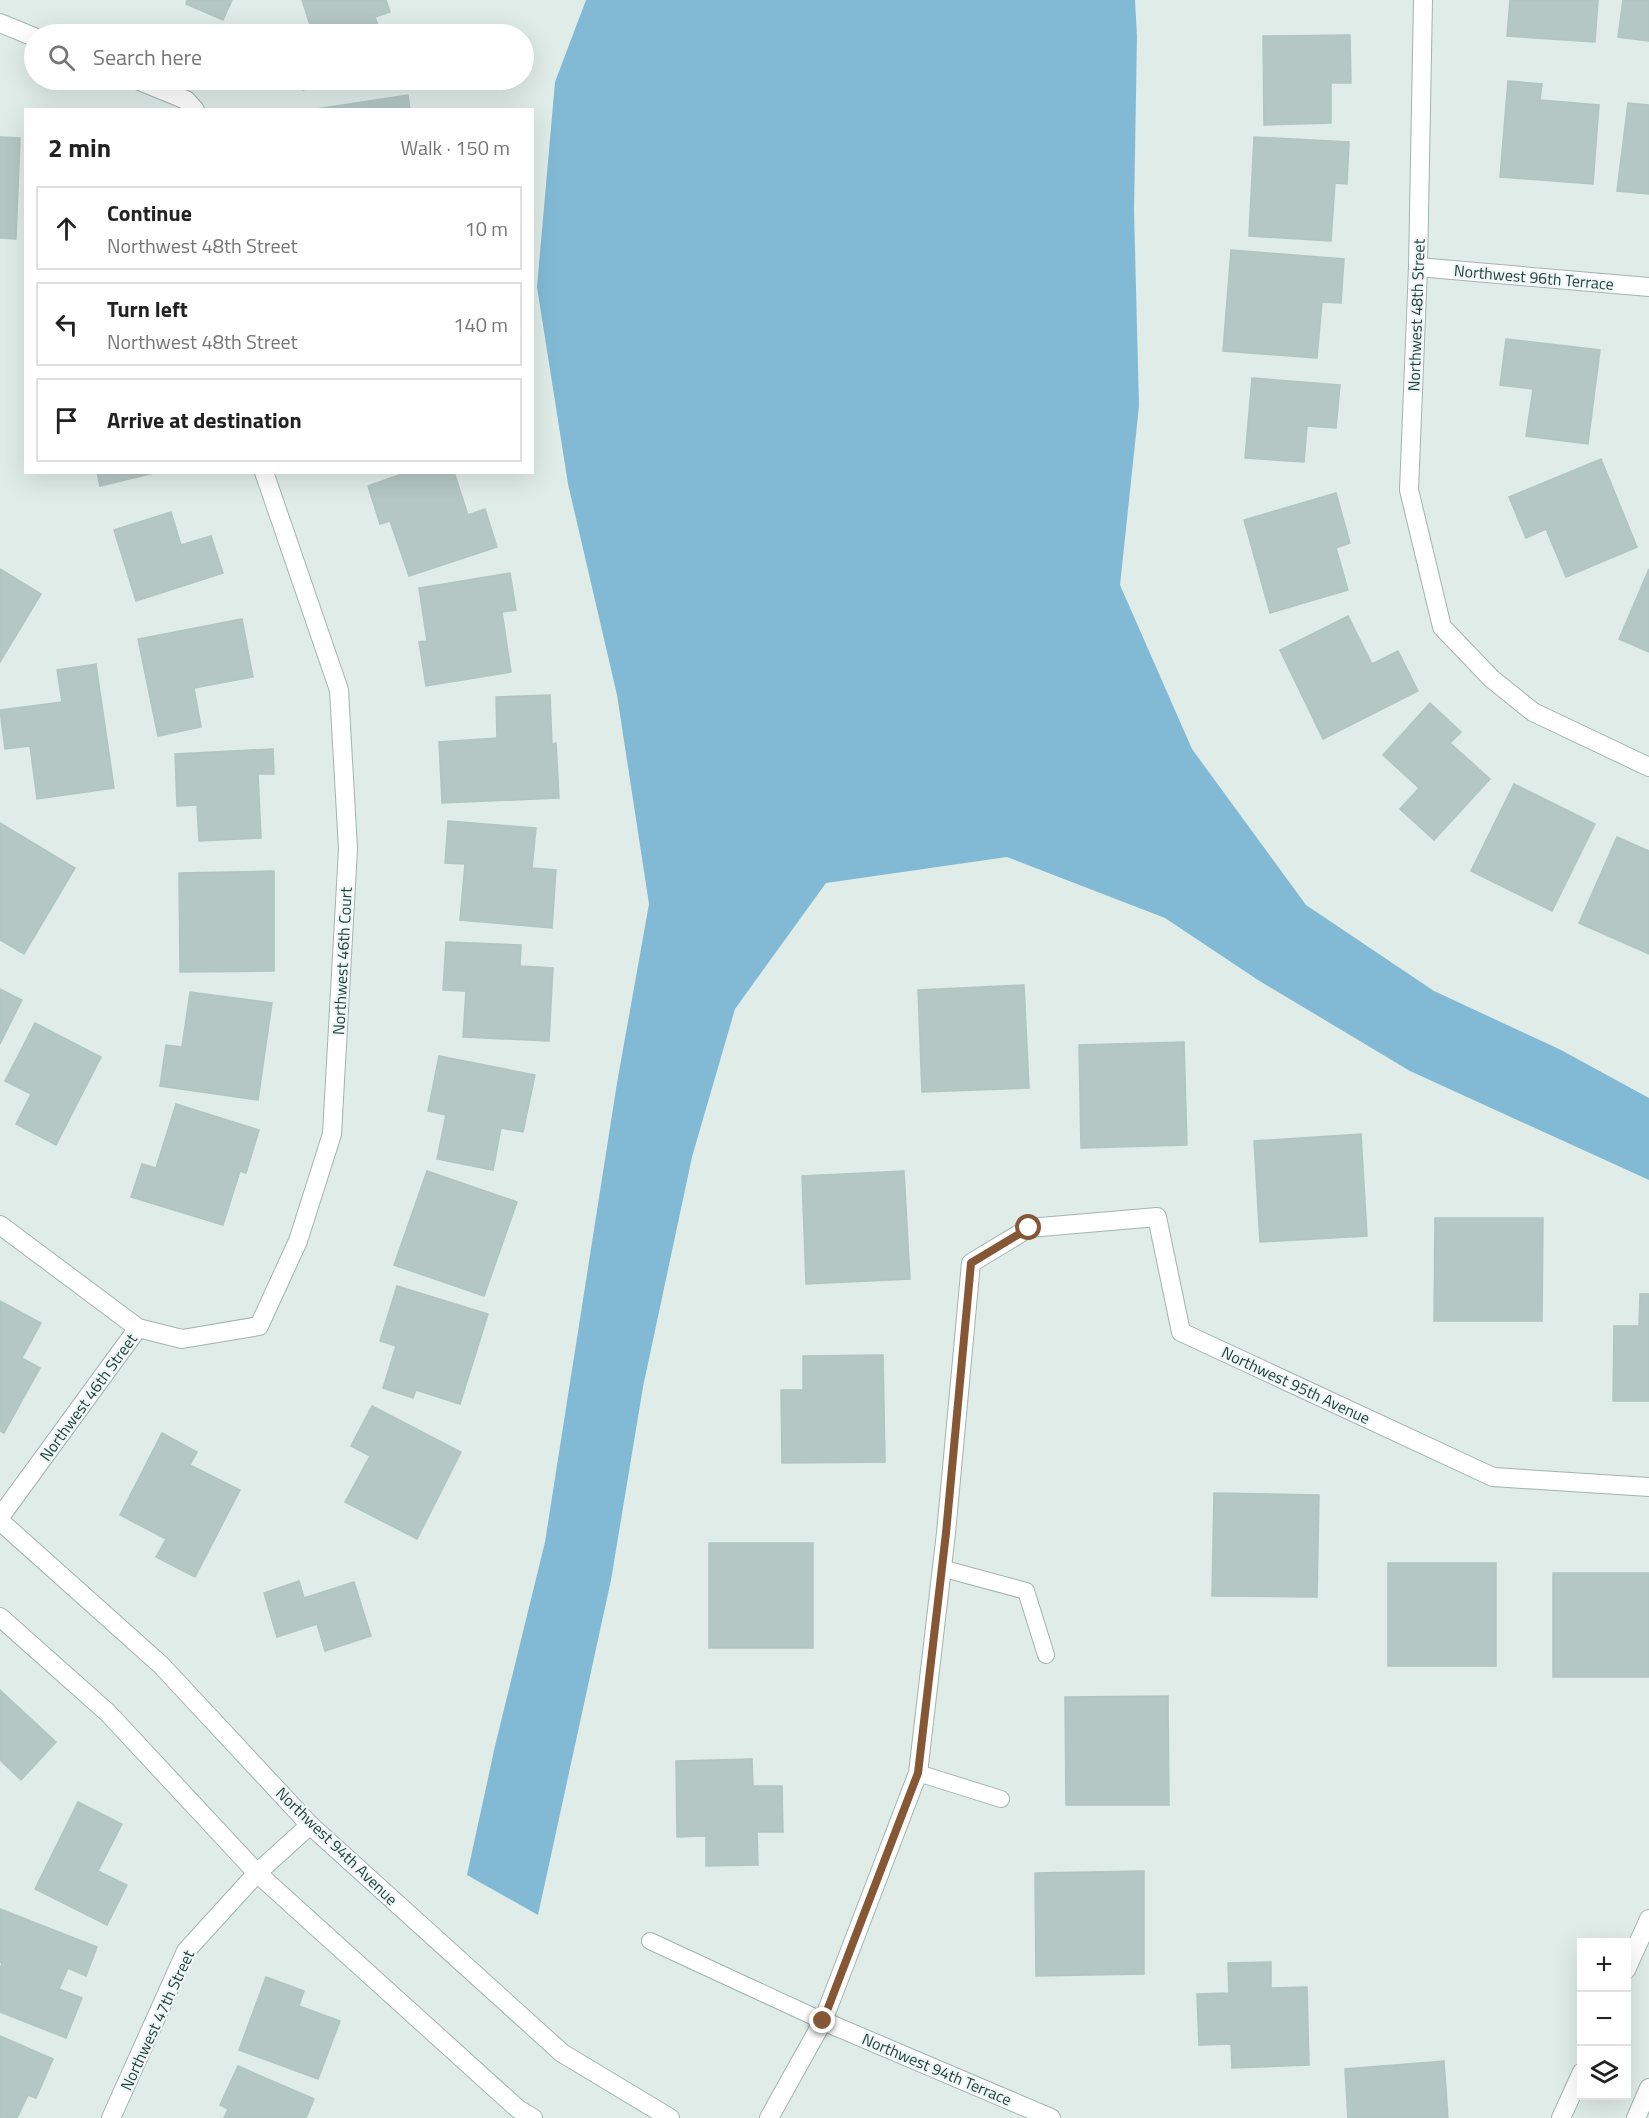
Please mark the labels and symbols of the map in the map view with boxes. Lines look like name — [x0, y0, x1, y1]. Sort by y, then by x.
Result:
street label: Northwest 48th Street — [1401, 238, 1431, 392]
street label: Northwest 96th Terrace — [1453, 258, 1615, 296]
street label: Northwest 46th Court — [326, 886, 358, 1035]
route start — [1015, 1214, 1041, 1240]
street label: Northwest 46th Street — [33, 1328, 143, 1466]
street label: Northwest 95th Avenue — [1218, 1340, 1374, 1430]
street label: Northwest 94th Avenue — [271, 1781, 403, 1911]
street label: Northwest 47th Street — [114, 1945, 200, 2094]
route end — [809, 2007, 835, 2033]
street label: Northwest 94th Terrace — [859, 2027, 1015, 2111]

